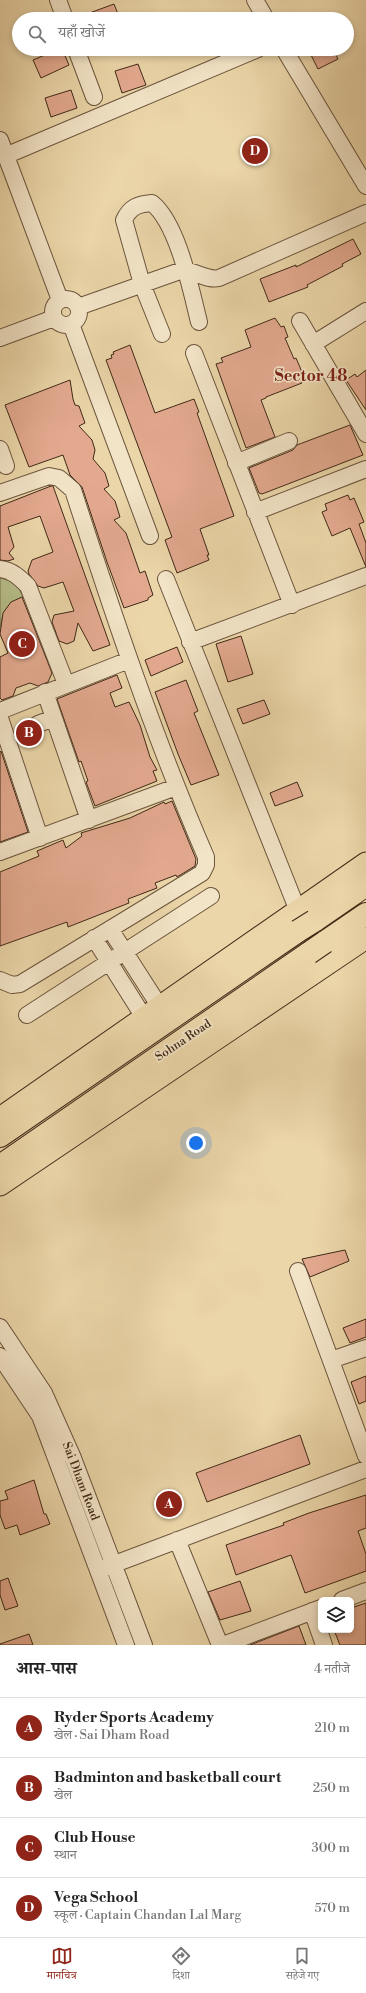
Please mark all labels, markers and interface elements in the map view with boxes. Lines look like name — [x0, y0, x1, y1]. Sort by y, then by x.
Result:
search box — [12, 12, 354, 56]
icon: search — [26, 23, 48, 45]
text: यहाँ खोजें — [58, 23, 105, 42]
pin: D — [242, 136, 268, 166]
district label: Sector 48 — [275, 366, 347, 386]
pin: C — [9, 629, 35, 659]
pin: B — [16, 718, 42, 748]
street label: Sohna Road — [152, 1016, 214, 1065]
your location — [186, 1133, 206, 1153]
street label: Sai Dham Road — [59, 1440, 102, 1523]
pin: A — [156, 1489, 182, 1519]
map controls — [318, 1597, 354, 1633]
button: layers — [318, 1597, 354, 1633]
text: आस-पास — [16, 1658, 77, 1680]
text: 4 नतीजे — [314, 1661, 350, 1677]
text: Ryder Sports Academy — [54, 1708, 214, 1727]
text: A — [24, 1720, 34, 1736]
text: 210 m — [315, 1720, 350, 1736]
text: खेल · Sai Dham Road — [54, 1727, 169, 1743]
text: Badminton and basketball court — [54, 1768, 281, 1787]
text: B — [24, 1780, 34, 1796]
text: 250 m — [313, 1780, 350, 1796]
text: खेल — [54, 1787, 72, 1803]
text: Club House — [54, 1828, 136, 1847]
text: C — [24, 1840, 34, 1856]
text: 300 m — [312, 1840, 350, 1856]
text: स्थान — [54, 1847, 77, 1863]
text: Vega School — [54, 1888, 138, 1907]
text: D — [24, 1900, 34, 1916]
text: 570 m — [314, 1900, 350, 1916]
text: स्कूल · Captain Chandan Lal Marg — [54, 1907, 241, 1923]
tab: मानचित्र — [47, 1945, 77, 1986]
tab: दिशा — [170, 1945, 192, 1986]
tab: सहेजे गए — [286, 1945, 319, 1986]

